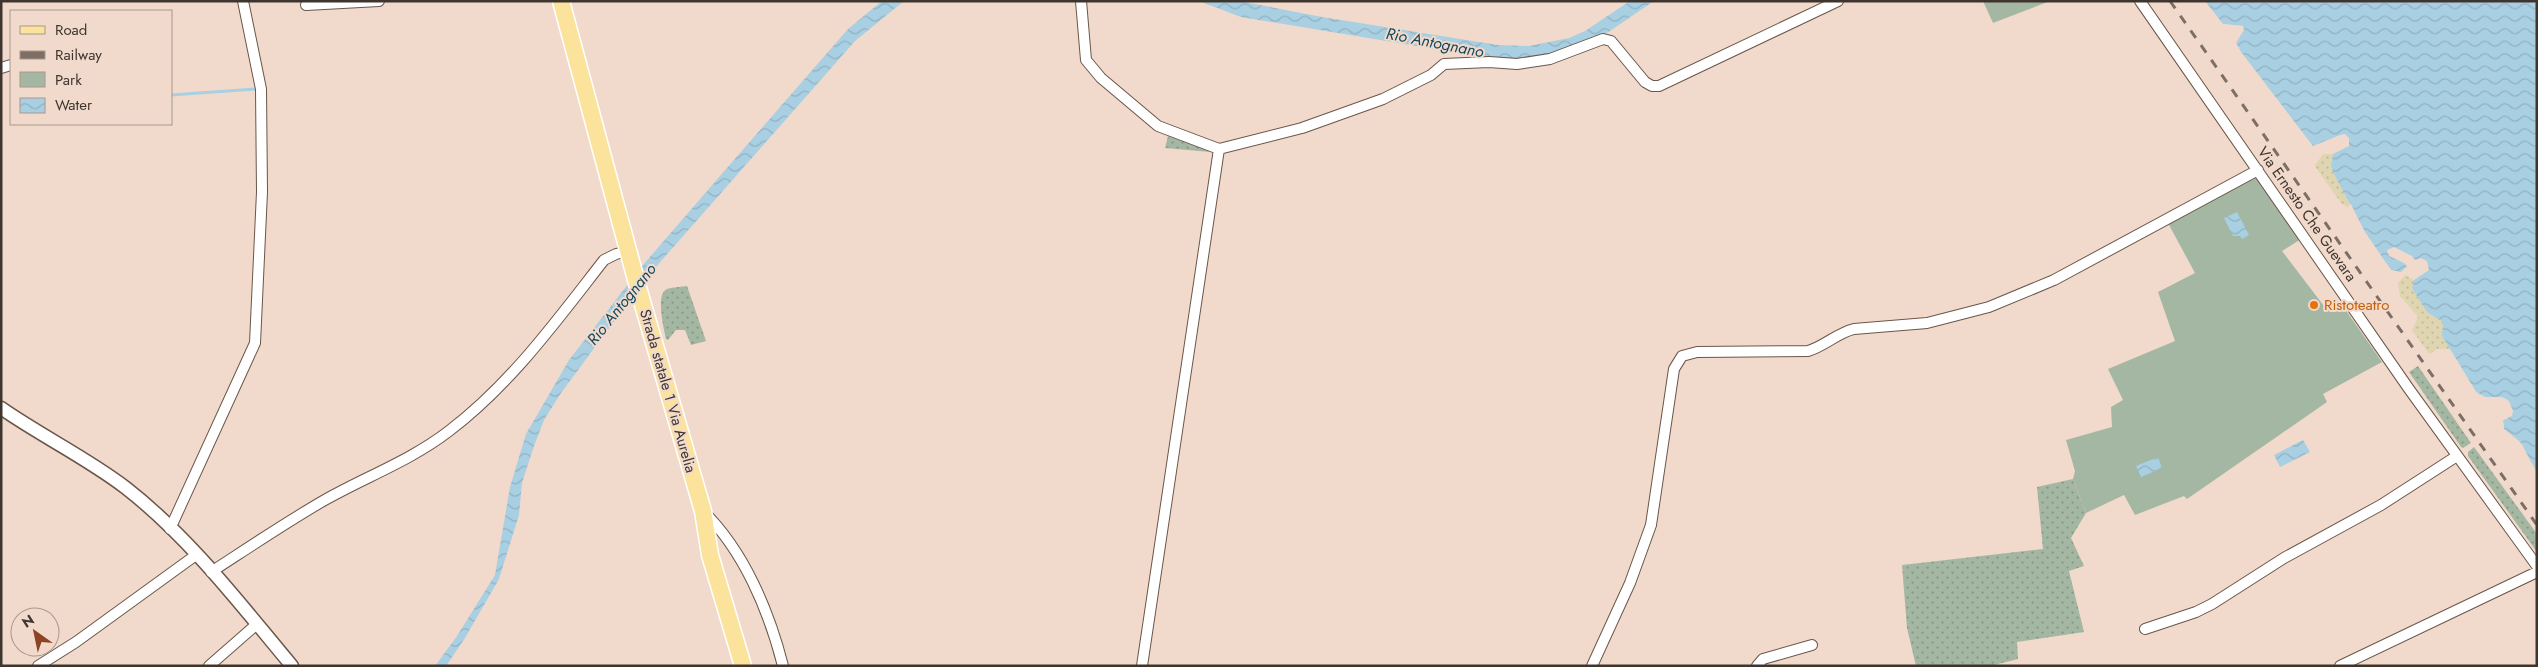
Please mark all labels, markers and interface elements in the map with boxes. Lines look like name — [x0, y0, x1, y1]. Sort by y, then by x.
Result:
legend — [10, 10, 172, 125]
text: Road — [55, 19, 87, 41]
water label: Rio Antognano — [1384, 22, 1486, 63]
text: Railway — [55, 44, 102, 66]
text: Park — [55, 69, 82, 91]
text: Water — [55, 94, 93, 116]
street label: Via Ernesto Che Guevara — [2252, 142, 2362, 286]
water label: Rio Antognano — [581, 258, 662, 350]
place label: Ristoteatro — [2324, 294, 2389, 316]
marker: Ristoteatro — [2308, 299, 2320, 311]
street label: Strada statale 1 Via Aurelia — [634, 307, 702, 475]
north arrow — [10, 607, 60, 657]
text: N — [18, 610, 38, 633]

